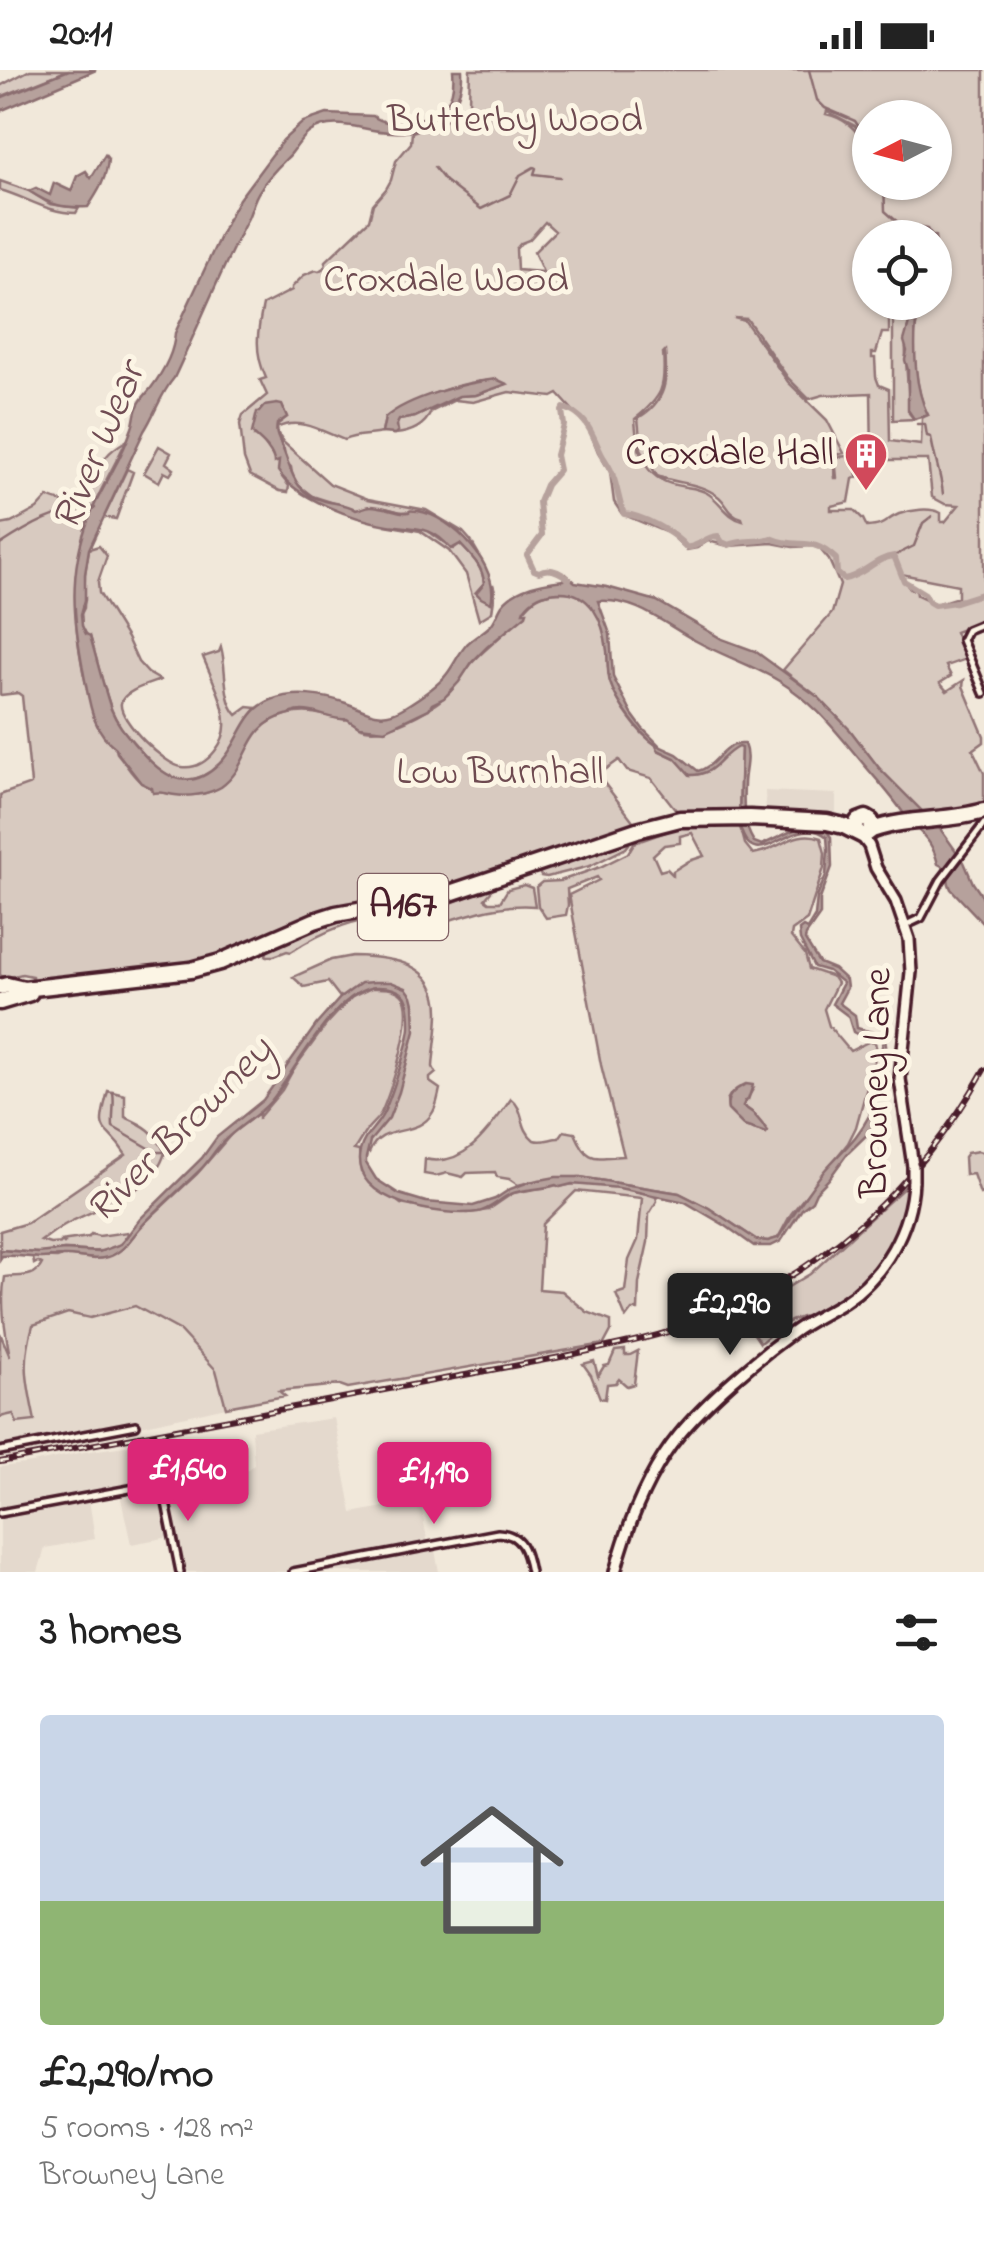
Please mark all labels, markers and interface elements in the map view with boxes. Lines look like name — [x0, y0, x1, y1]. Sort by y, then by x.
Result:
text: 20:11 — [50, 7, 113, 63]
park label: Butterby Wood — [386, 92, 643, 151]
north arrow — [852, 100, 952, 200]
map controls — [852, 100, 952, 320]
button: locate — [852, 220, 952, 320]
park label: Croxdale Wood — [323, 252, 569, 311]
water label: River Wear — [37, 349, 165, 541]
place label: Croxdale Hall — [625, 425, 834, 484]
building icon: Croxdale Hall — [843, 431, 889, 492]
park label: Low Burnhall — [396, 744, 604, 803]
road number: A167 — [358, 874, 448, 940]
street label: Browney Lane — [846, 967, 910, 1200]
water label: River Browney — [73, 1023, 289, 1239]
pin: £2,290 — [649, 1273, 811, 1358]
text: £2,290 — [690, 1282, 770, 1329]
pin: £1,640 — [107, 1439, 269, 1524]
pin: £1,190 — [353, 1442, 515, 1527]
text: £1,640 — [150, 1448, 226, 1495]
text: £1,190 — [399, 1451, 469, 1498]
text: 3 homes — [40, 1602, 182, 1663]
icon: filters — [889, 1605, 944, 1660]
icon: home — [402, 1780, 582, 1960]
text: £2,290/mo — [40, 2045, 214, 2106]
text: 5 rooms · 128 m² — [40, 2106, 254, 2153]
text: Browney Lane — [40, 2153, 224, 2200]

